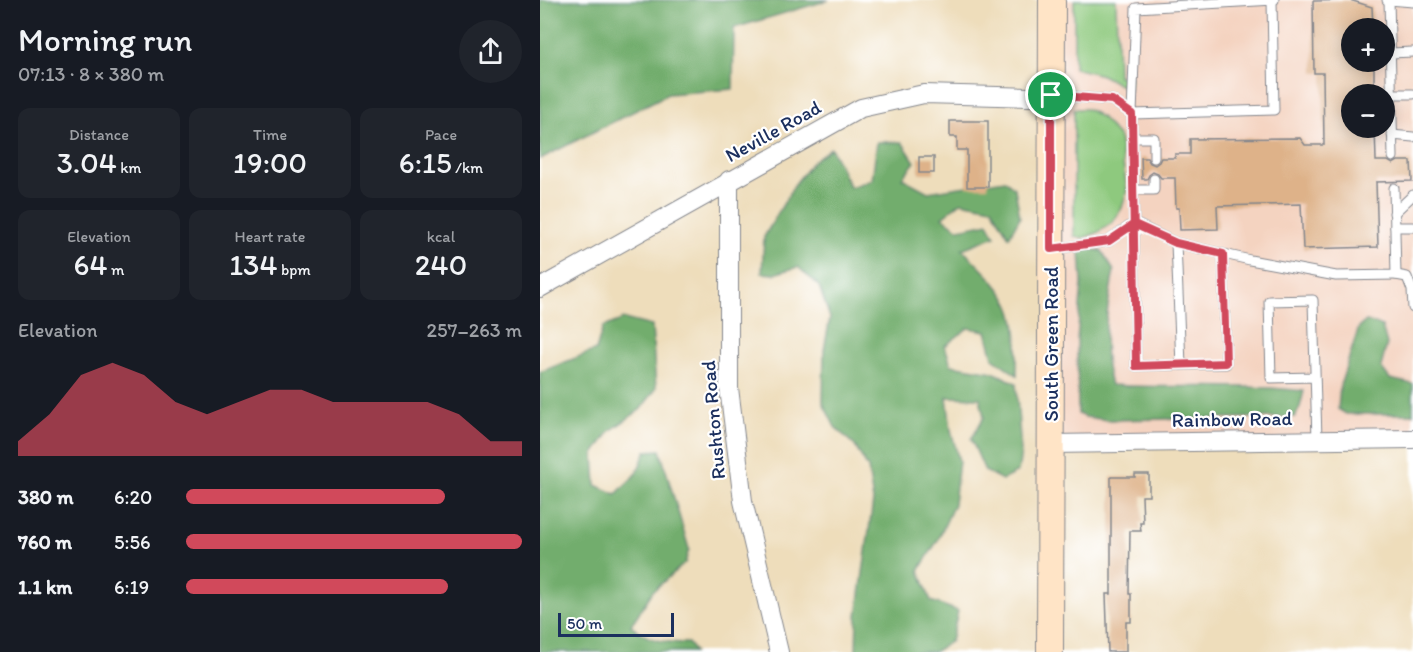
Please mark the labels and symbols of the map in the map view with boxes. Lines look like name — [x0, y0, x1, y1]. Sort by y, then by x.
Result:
pin — [1025, 69, 1076, 120]
street label: Neville Road — [721, 95, 825, 167]
street label: South Green Road — [1039, 266, 1063, 421]
street label: Rushton Road — [696, 359, 730, 480]
street label: Rainbow Road — [1171, 406, 1293, 432]
scale bar — [558, 610, 674, 638]

